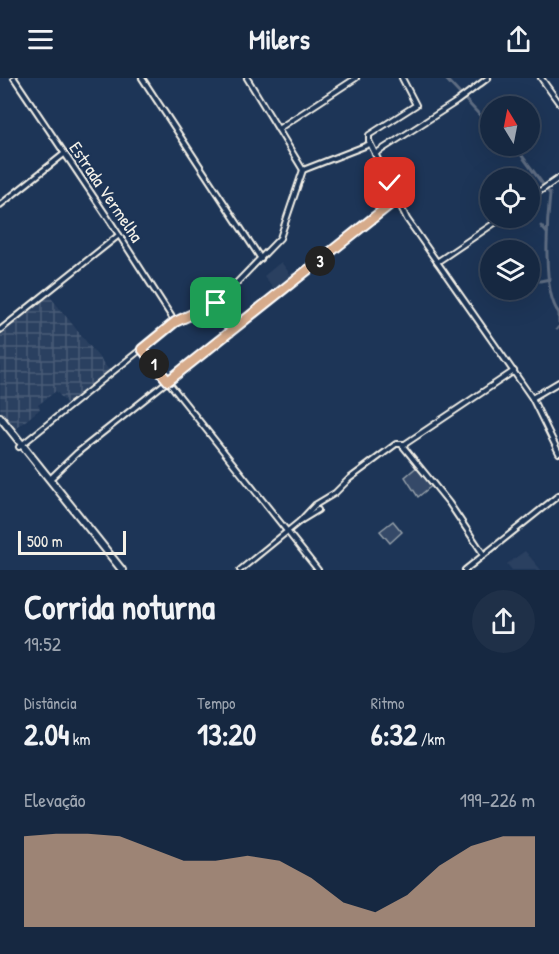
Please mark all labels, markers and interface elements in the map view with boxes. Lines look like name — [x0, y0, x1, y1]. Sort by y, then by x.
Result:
text: Milers — [249, 21, 310, 57]
icon: menu — [24, 23, 57, 56]
icon: share — [502, 23, 535, 56]
north arrow — [480, 96, 540, 156]
map controls — [480, 96, 540, 300]
street label: Estrada Vermelha — [64, 137, 149, 247]
pin — [364, 157, 415, 208]
icon: check — [373, 166, 406, 199]
button: locate — [480, 168, 540, 228]
button: layers — [480, 240, 540, 300]
pin: 3 — [305, 246, 335, 276]
text: 3 — [316, 250, 324, 272]
pin — [190, 277, 241, 328]
icon: arrive — [199, 286, 232, 319]
pin: 1 — [139, 349, 169, 379]
text: 1 — [151, 353, 157, 375]
scale bar — [18, 528, 126, 556]
text: 500 m — [27, 530, 63, 552]
text: Corrida noturna — [24, 585, 215, 629]
button: share — [472, 590, 535, 653]
text: 19:52 — [24, 630, 61, 657]
text: Distância — [24, 692, 76, 714]
text: Tempo — [197, 692, 235, 714]
text: Ritmo — [371, 692, 404, 714]
text: 2.04 — [24, 714, 69, 754]
text: 13:20 — [197, 714, 256, 754]
text: 6:32 — [371, 714, 417, 754]
text: km — [69, 728, 90, 750]
text: /km — [417, 728, 445, 750]
text: Elevação — [24, 786, 86, 813]
text: 199–226 m — [460, 786, 535, 813]

